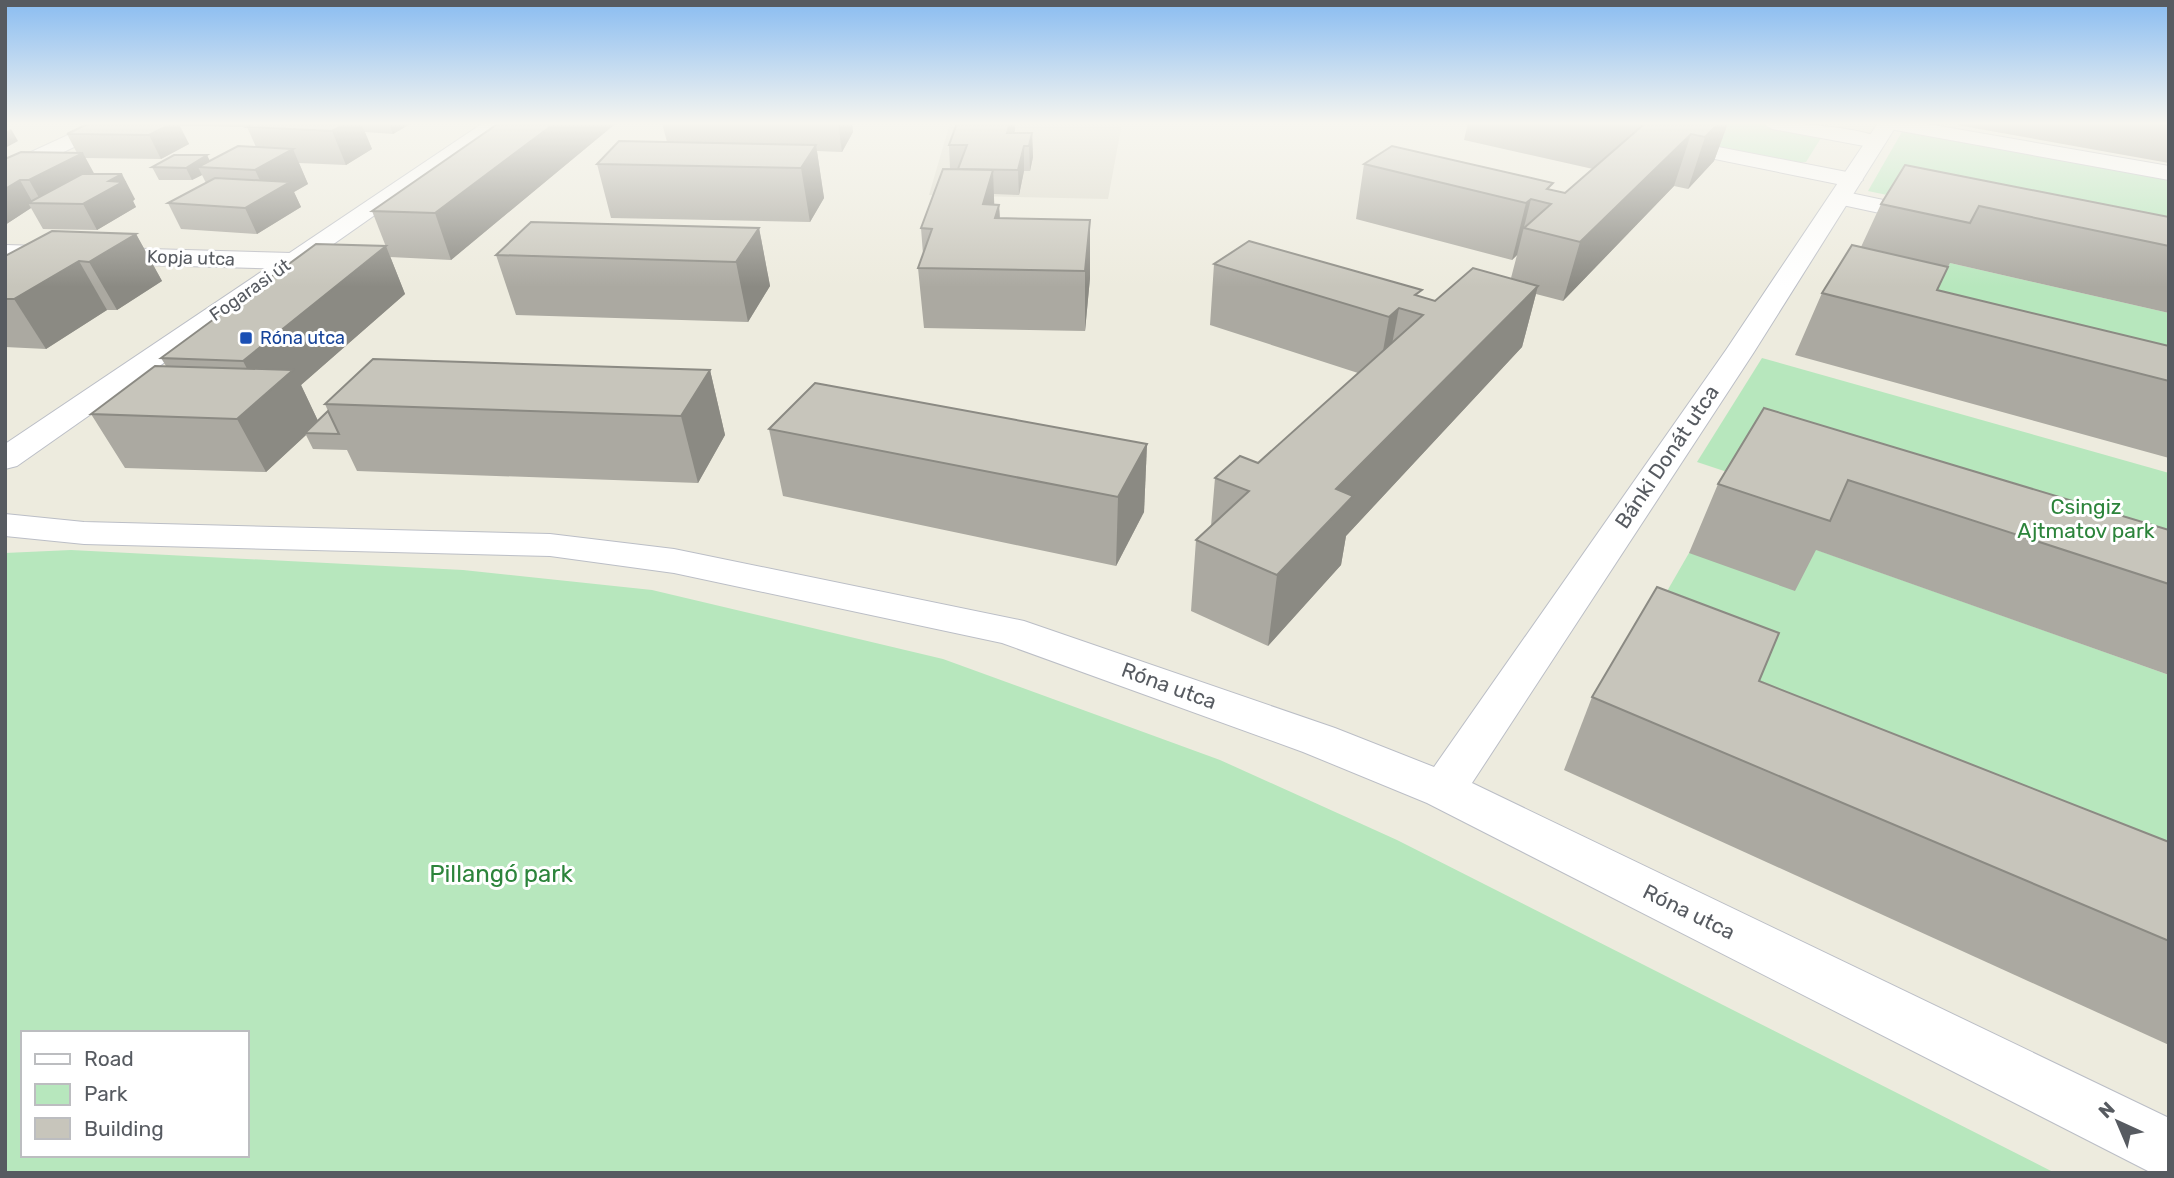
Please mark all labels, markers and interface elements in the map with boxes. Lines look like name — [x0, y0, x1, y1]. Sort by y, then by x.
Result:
street label: Kopja utca — [147, 245, 235, 271]
street label: Fogarasi út — [205, 254, 295, 326]
place label: Róna utca — [260, 327, 345, 349]
marker: Róna utca — [238, 330, 254, 346]
street label: Bánki Donát utca — [1609, 380, 1724, 533]
park label: Csingiz Ajtmatov park — [2017, 494, 2155, 543]
street label: Róna utca — [1118, 657, 1220, 714]
park label: Pillangó park — [429, 860, 573, 888]
street label: Róna utca — [1639, 879, 1739, 945]
legend — [21, 1031, 248, 1157]
text: Road — [84, 1046, 134, 1071]
text: Park — [84, 1081, 128, 1106]
north arrow — [2083, 1087, 2153, 1157]
text: N — [2094, 1097, 2119, 1123]
text: Building — [84, 1116, 164, 1141]

